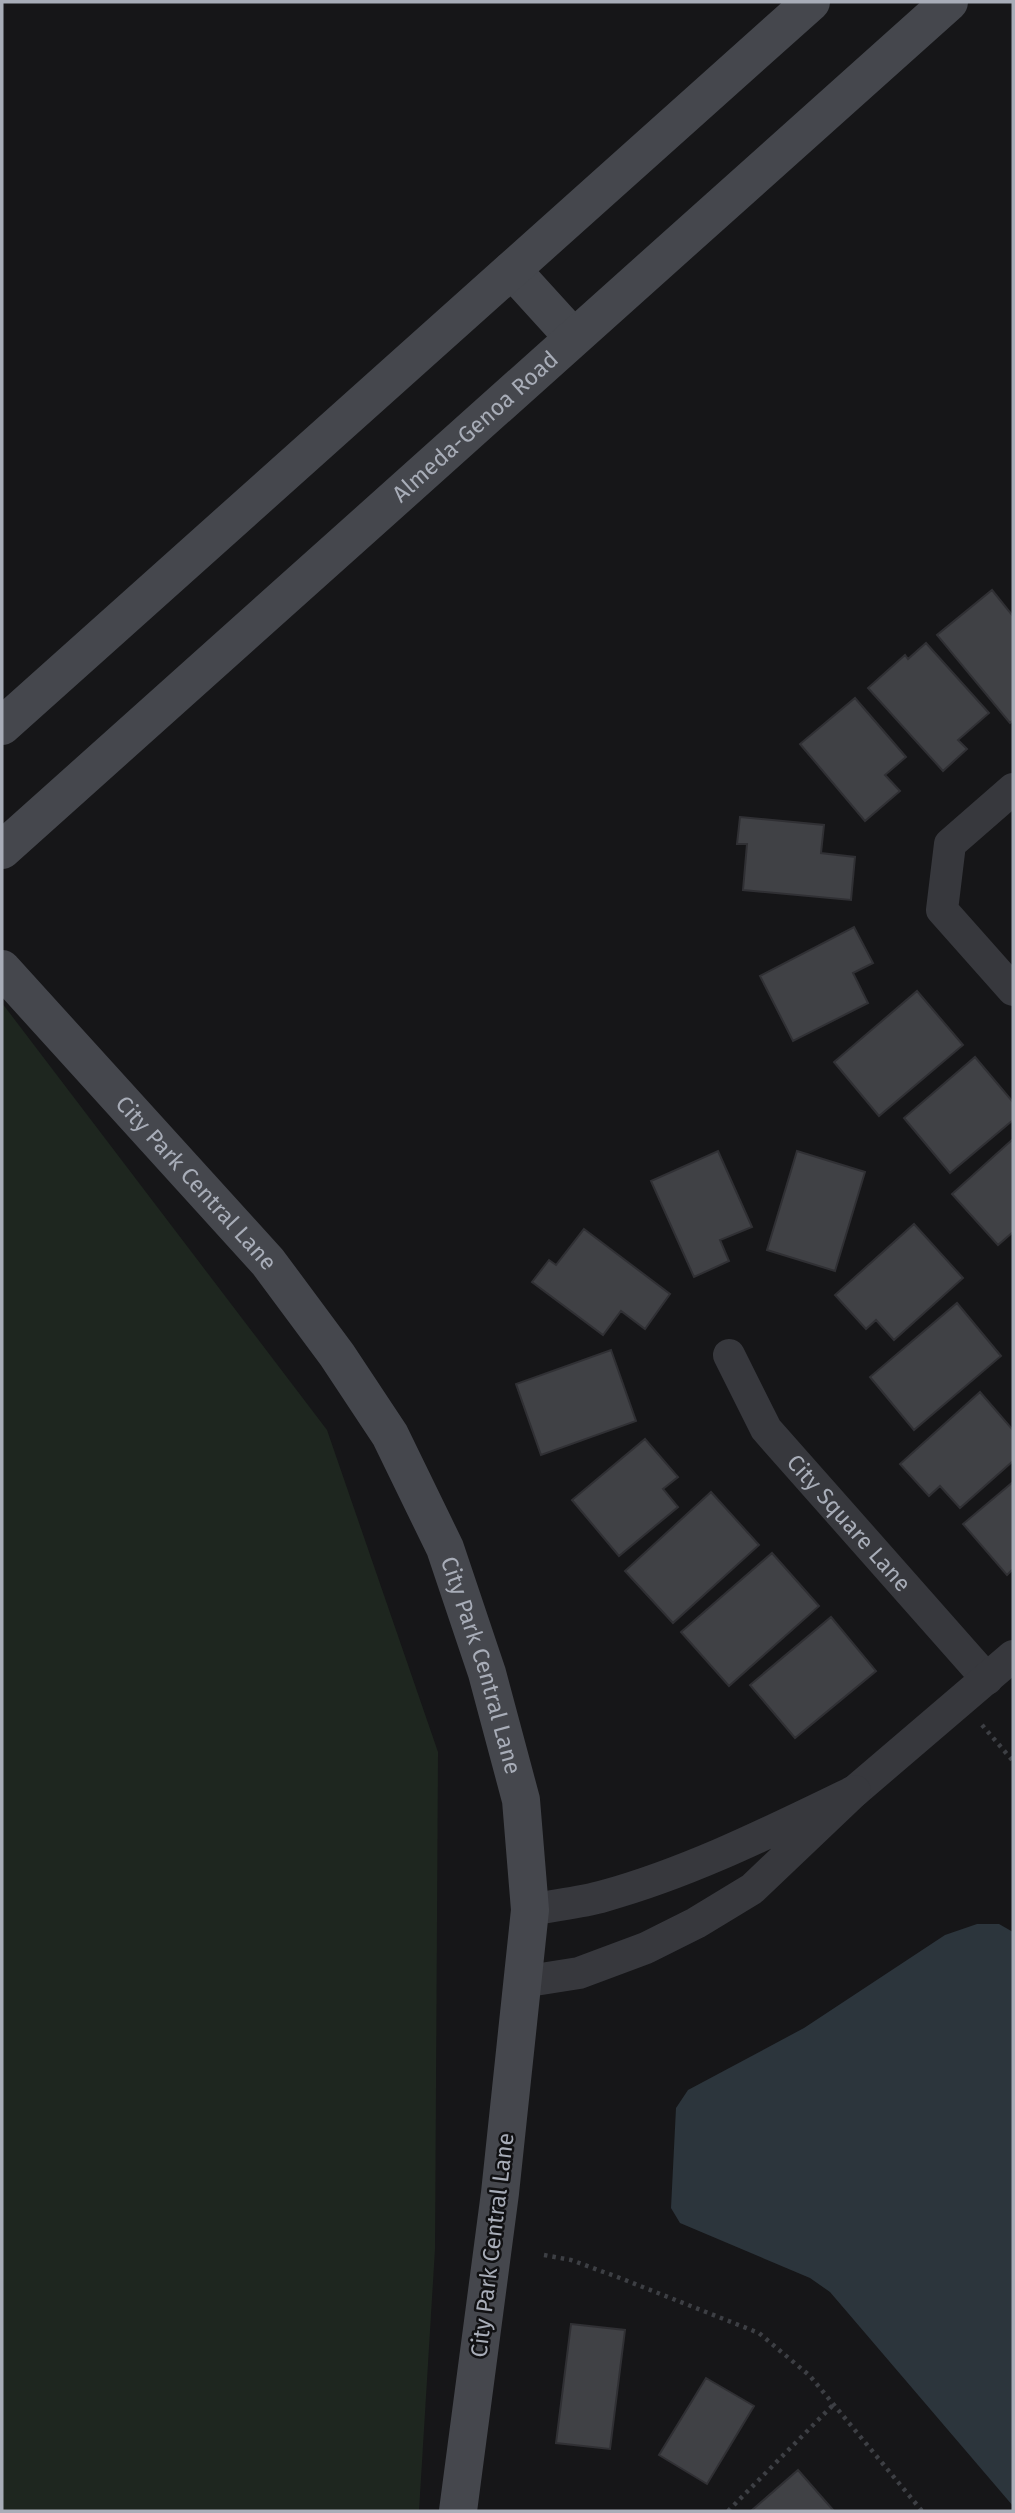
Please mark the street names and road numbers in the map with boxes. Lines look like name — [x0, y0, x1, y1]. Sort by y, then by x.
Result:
street label: Almeda-Genoa Road — [386, 345, 564, 508]
street label: City Park Central Lane — [110, 1090, 283, 1275]
street label: City Square Lane — [781, 1448, 917, 1597]
street label: City Park Central Lane — [435, 1553, 527, 1777]
street label: City Park Central Lane — [464, 2131, 520, 2359]

